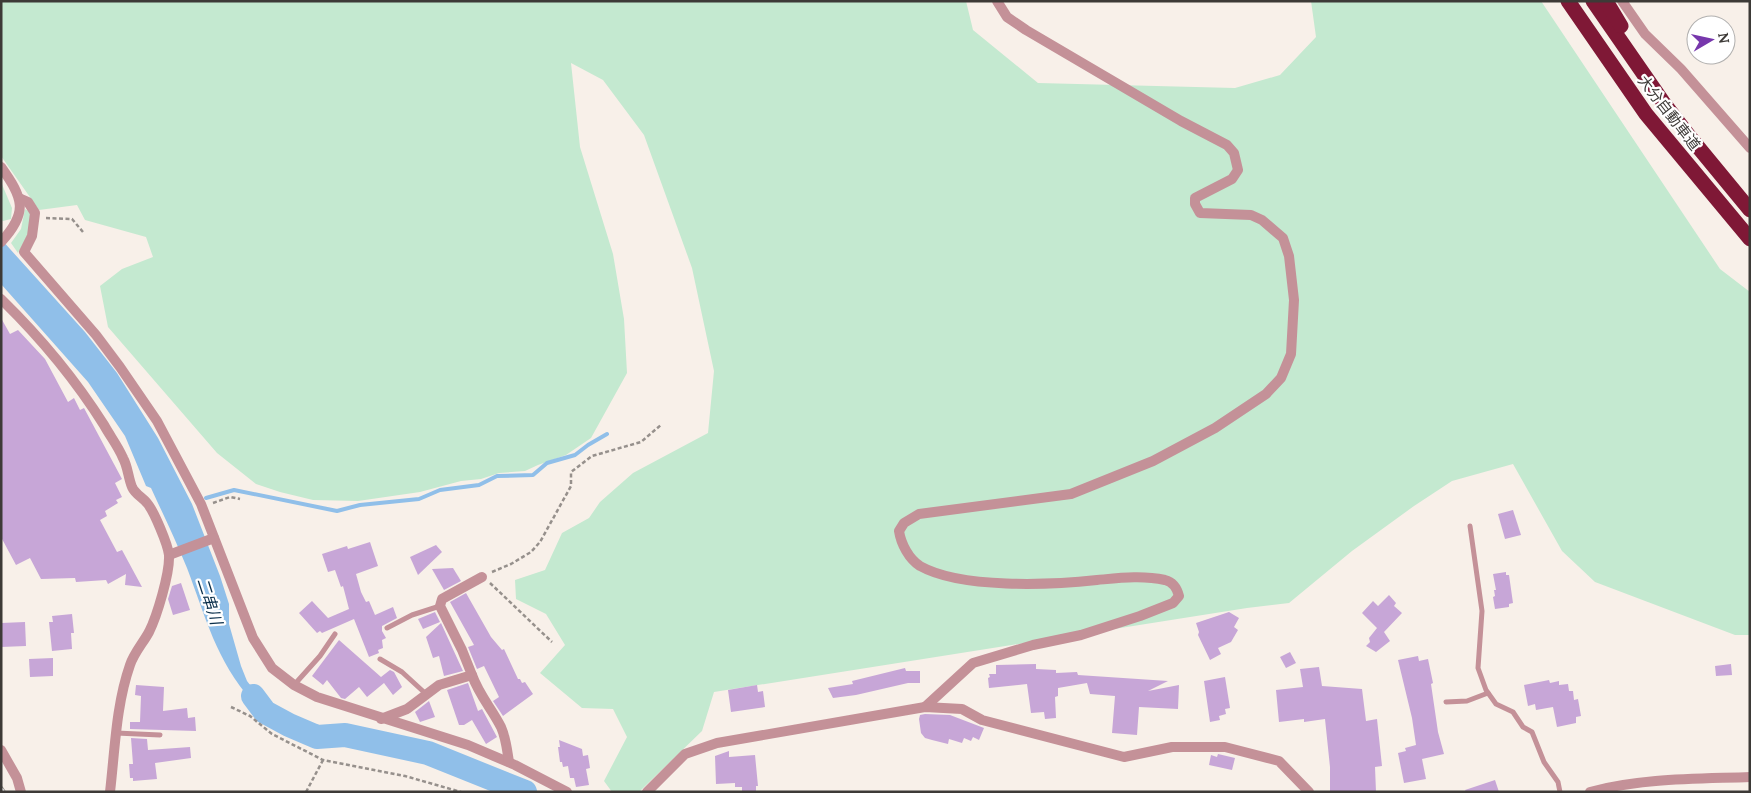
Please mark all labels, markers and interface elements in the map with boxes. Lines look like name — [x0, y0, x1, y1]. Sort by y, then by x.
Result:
north arrow — [1686, 15, 1736, 65]
text: N — [1714, 31, 1734, 45]
street label: 大分自動車道 — [1634, 71, 1705, 154]
water label: 二串川 — [193, 575, 228, 629]

